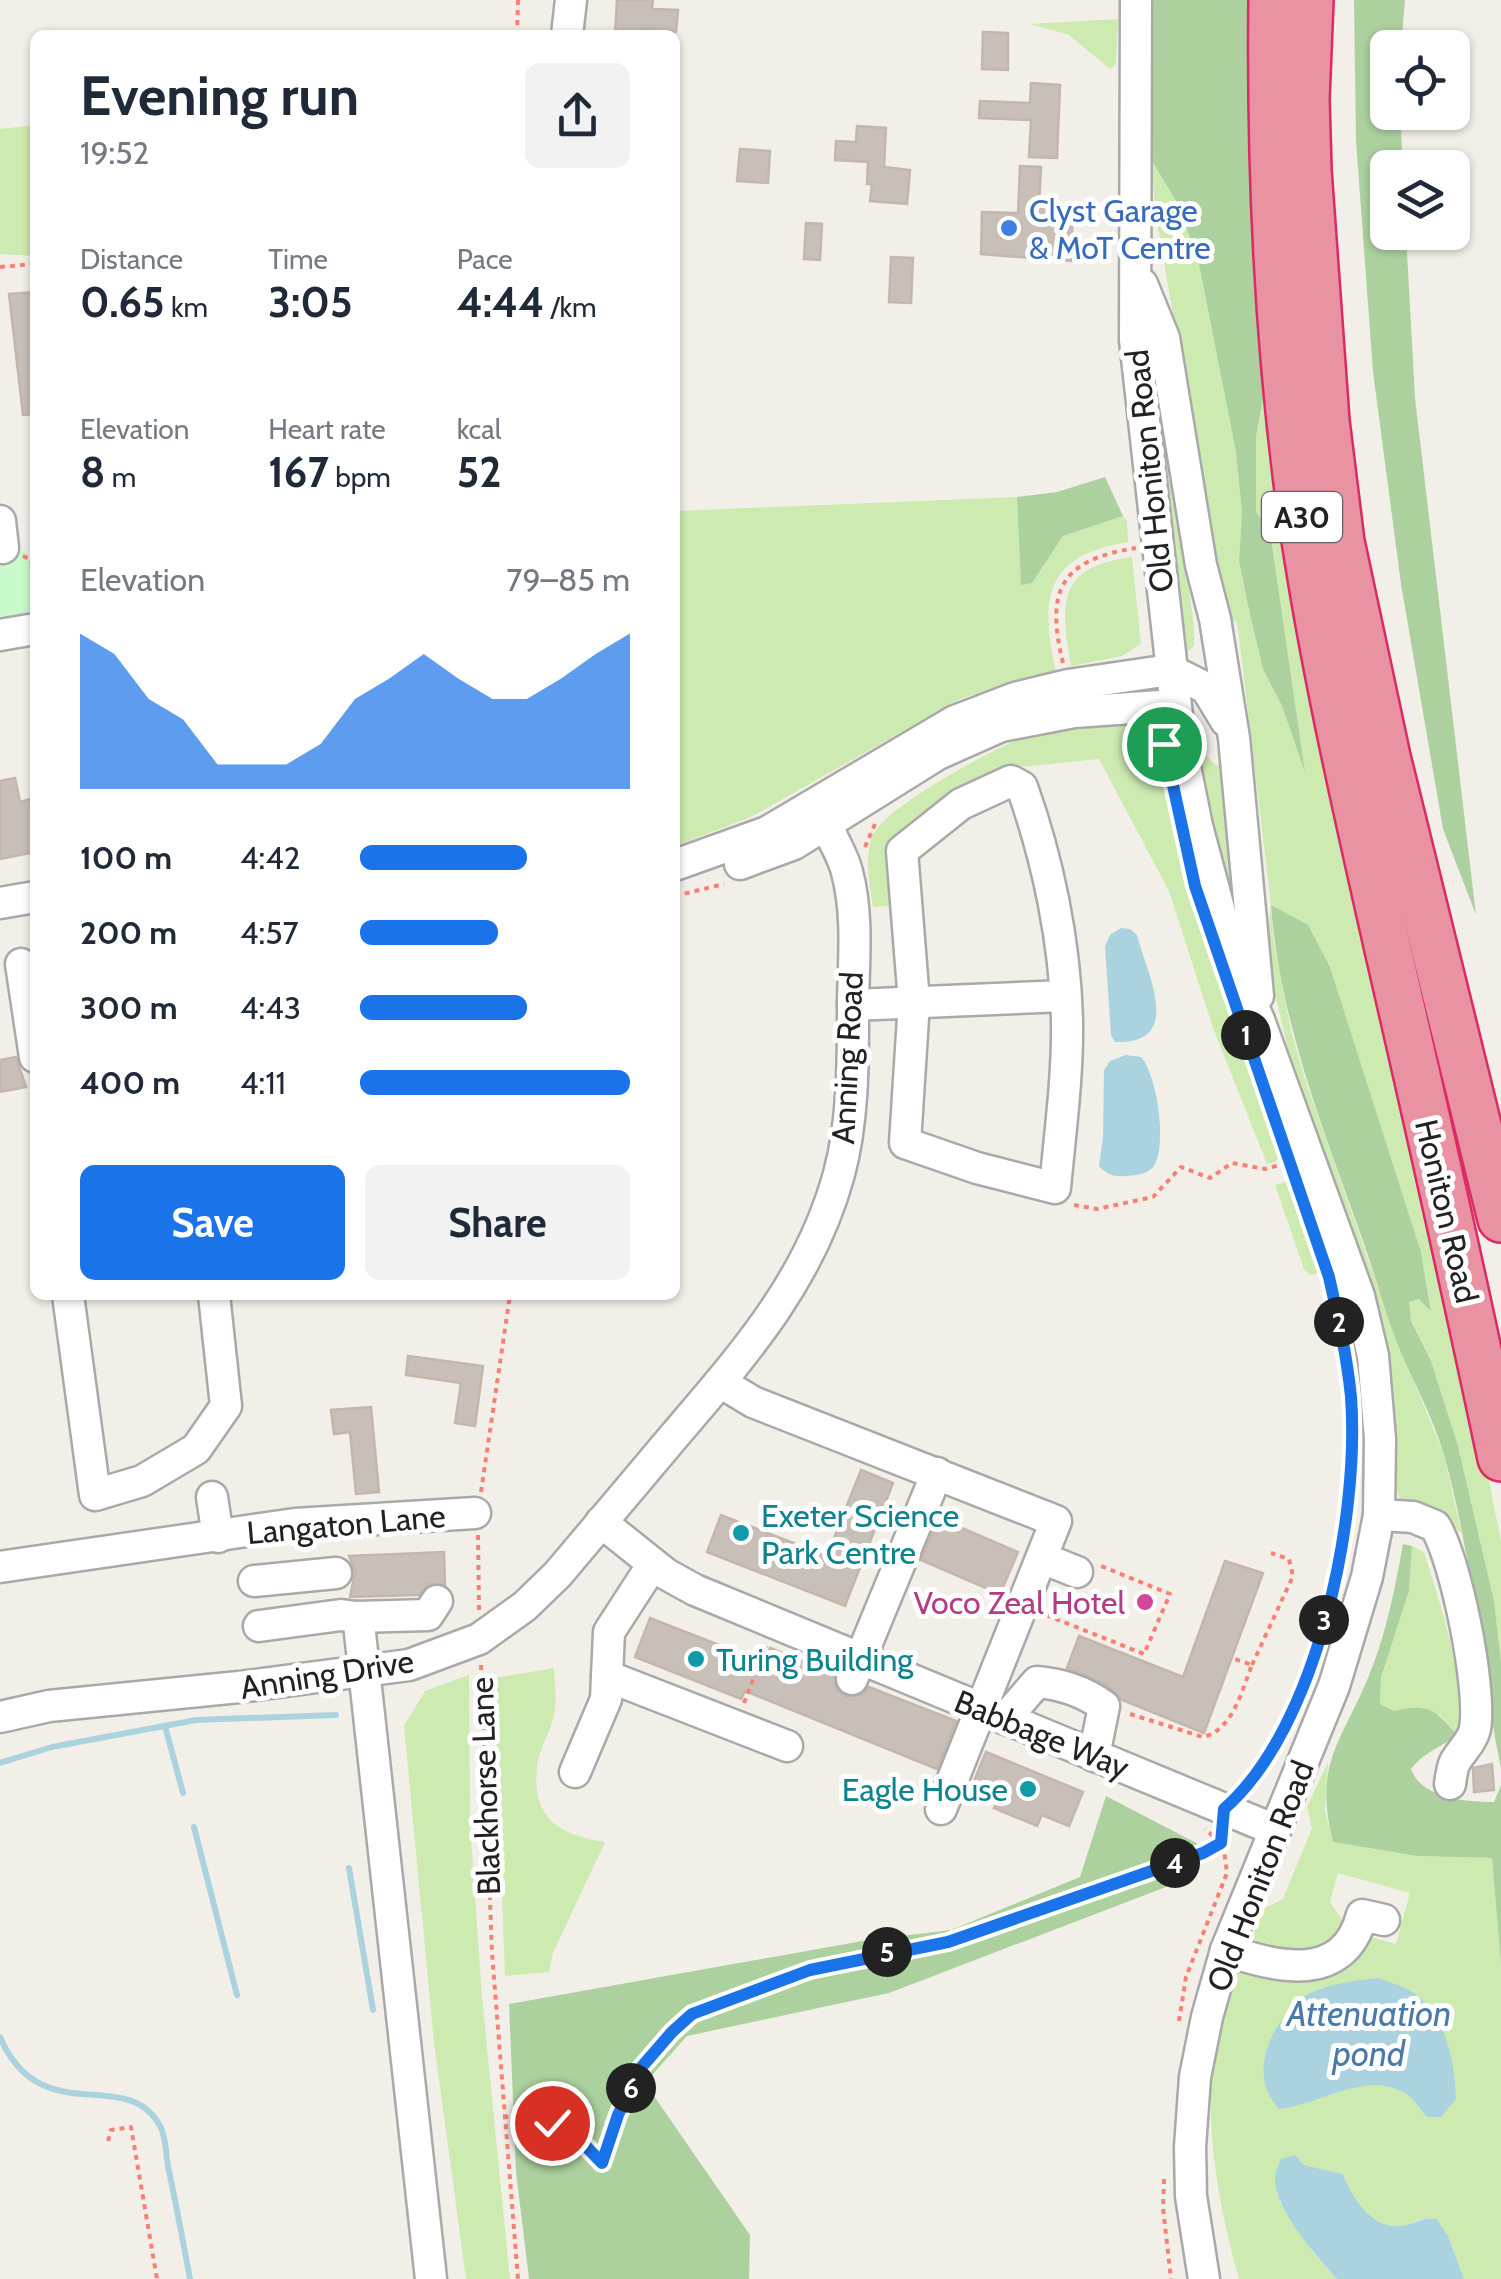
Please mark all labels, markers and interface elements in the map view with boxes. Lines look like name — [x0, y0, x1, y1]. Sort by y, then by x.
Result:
map controls — [1370, 30, 1470, 250]
button: locate — [1370, 30, 1470, 130]
text: Evening run — [80, 62, 359, 129]
button: share — [525, 63, 630, 168]
text: 19:52 — [80, 133, 149, 172]
button: layers — [1370, 150, 1470, 250]
place label: Clyst Garage & MoT Centre — [1029, 191, 1211, 267]
marker: Clyst Garage & MoT Centre — [998, 217, 1020, 239]
text: Distance — [80, 242, 183, 276]
text: Time — [268, 242, 328, 276]
text: Pace — [457, 242, 513, 276]
text: 0.65 — [80, 276, 165, 328]
text: 3:05 — [268, 276, 353, 328]
text: 4:44 — [457, 276, 544, 328]
text: km — [165, 290, 208, 324]
text: /km — [544, 290, 597, 324]
street label: Old Honiton Road — [1117, 348, 1181, 594]
text: Elevation — [80, 412, 189, 446]
text: Heart rate — [268, 412, 386, 446]
text: kcal — [457, 412, 501, 446]
text: 8 — [80, 446, 105, 498]
text: 167 — [268, 446, 329, 498]
text: 52 — [457, 446, 501, 498]
text: m — [105, 460, 136, 494]
text: bpm — [329, 460, 391, 494]
road number: A30 — [1262, 492, 1342, 542]
text: Elevation — [80, 560, 205, 599]
text: 79–85 m — [506, 560, 630, 599]
pin — [1122, 702, 1207, 787]
icon: arrive — [1137, 717, 1192, 772]
text: 100 m — [80, 838, 172, 877]
text: 4:42 — [240, 838, 300, 877]
text: 200 m — [80, 913, 177, 952]
text: 4:57 — [240, 913, 299, 952]
street label: Anning Road — [823, 971, 871, 1145]
text: 300 m — [80, 988, 177, 1027]
text: 4:43 — [240, 988, 301, 1027]
pin: 1 — [1221, 1010, 1271, 1060]
text: 1 — [1241, 1018, 1251, 1052]
text: 400 m — [80, 1063, 180, 1102]
text: 4:11 — [240, 1063, 286, 1102]
street label: Honiton Road — [1407, 1115, 1487, 1307]
button: Save — [80, 1165, 345, 1280]
button: Share — [365, 1165, 630, 1280]
pin: 2 — [1314, 1297, 1364, 1347]
text: 2 — [1332, 1305, 1346, 1339]
street label: Langaton Lane — [245, 1496, 447, 1552]
place label: Exeter Science Park Centre — [761, 1496, 959, 1572]
marker: Exeter Science Park Centre — [730, 1522, 752, 1544]
place label: Voco Zeal Hotel — [913, 1583, 1125, 1622]
marker: Voco Zeal Hotel — [1134, 1591, 1156, 1613]
pin: 3 — [1299, 1595, 1349, 1645]
text: 3 — [1316, 1603, 1332, 1637]
place label: Turing Building — [716, 1640, 914, 1679]
street label: Anning Drive — [237, 1641, 417, 1707]
marker: Turing Building — [685, 1648, 707, 1670]
street label: Blackhorse Lane — [462, 1676, 508, 1896]
street label: Babbage Way — [949, 1681, 1135, 1787]
street label: Old Honiton Road — [1198, 1755, 1322, 1997]
place label: Eagle House — [842, 1770, 1008, 1809]
marker: Eagle House — [1017, 1778, 1039, 1800]
pin: 4 — [1150, 1838, 1200, 1888]
text: 4 — [1166, 1846, 1184, 1880]
pin: 5 — [862, 1927, 912, 1977]
text: 5 — [879, 1935, 895, 1969]
water label: Attenuation pond — [1285, 1992, 1451, 2075]
pin: 6 — [606, 2063, 656, 2113]
text: 6 — [623, 2071, 639, 2105]
pin — [510, 2081, 595, 2166]
icon: check — [525, 2096, 580, 2151]

